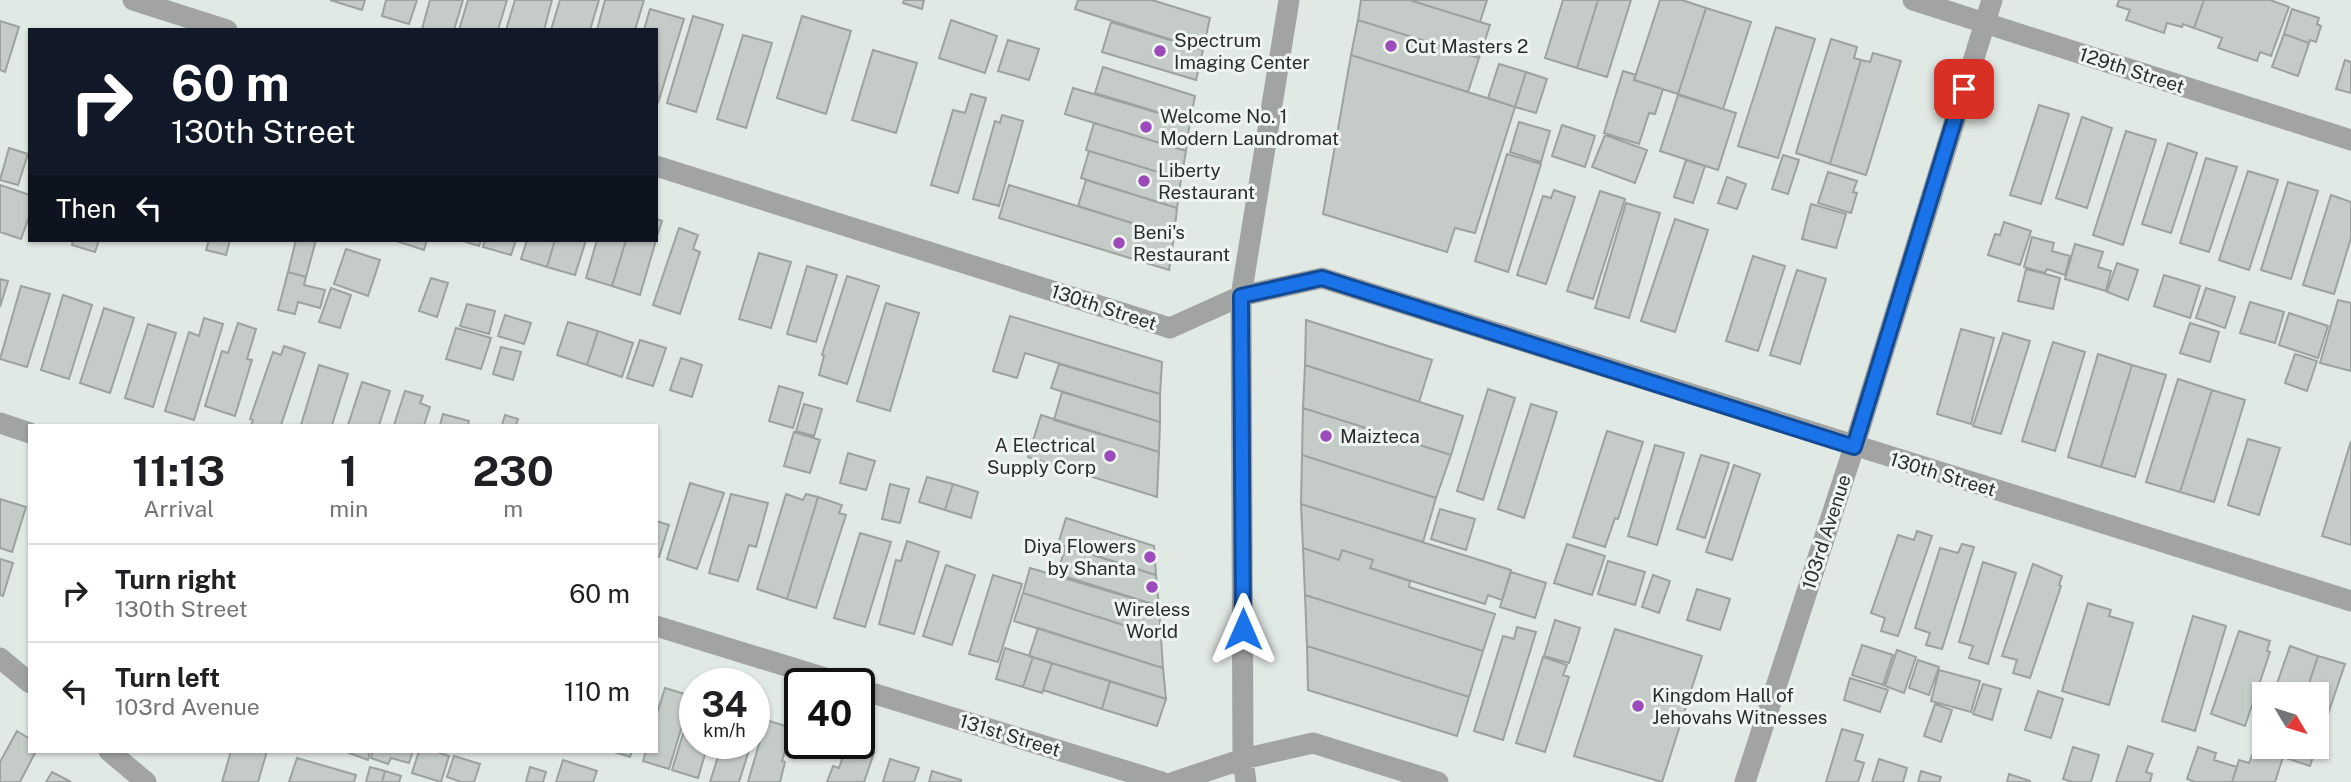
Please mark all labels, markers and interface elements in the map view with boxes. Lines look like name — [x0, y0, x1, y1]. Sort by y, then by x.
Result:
place label: Spectrum Imaging Center — [1174, 29, 1310, 73]
place label: Cut Masters 2 — [1405, 35, 1528, 57]
marker: Cut Masters 2 — [1383, 38, 1399, 54]
marker: Spectrum Imaging Center — [1152, 43, 1168, 59]
street label: 129th Street — [2077, 43, 2187, 97]
text: 60 m — [171, 54, 290, 112]
icon: right — [56, 56, 147, 147]
pin — [1934, 59, 1994, 119]
icon: arrive — [1945, 70, 1983, 108]
place label: Welcome No. 1 Modern Laundromat — [1160, 105, 1339, 149]
text: 130th Street — [171, 113, 356, 150]
marker: Welcome No. 1 Modern Laundromat — [1138, 119, 1154, 135]
place label: Liberty Restaurant — [1158, 159, 1255, 203]
marker: Liberty Restaurant — [1136, 173, 1152, 189]
icon: left — [130, 189, 168, 227]
text: Then — [56, 193, 116, 224]
place label: Beni's Restaurant — [1133, 221, 1230, 265]
marker: Beni's Restaurant — [1111, 235, 1127, 251]
street label: 130th Street — [1048, 280, 1160, 334]
place label: Maizteca — [1340, 425, 1420, 447]
marker: Maizteca — [1318, 428, 1334, 444]
place label: A Electrical Supply Corp — [987, 434, 1096, 478]
text: 11:13 — [132, 446, 225, 495]
text: 1 — [340, 446, 358, 495]
text: 230 — [472, 446, 554, 495]
street label: 130th Street — [1887, 447, 1999, 501]
marker: A Electrical Supply Corp — [1102, 448, 1118, 464]
street label: 103rd Avenue — [1797, 472, 1855, 592]
text: Arrival — [143, 495, 214, 522]
text: min — [329, 495, 368, 522]
text: m — [503, 495, 523, 522]
place label: Diya Flowers by Shanta — [1024, 535, 1136, 579]
marker: Diya Flowers by Shanta — [1142, 549, 1158, 565]
text: Turn right — [115, 564, 237, 595]
icon: right — [56, 574, 94, 612]
text: 60 m — [569, 578, 630, 609]
marker: Wireless World — [1144, 579, 1160, 595]
position arrow — [1206, 592, 1280, 666]
text: 130th Street — [115, 595, 248, 622]
place label: Wireless World — [1114, 598, 1190, 642]
text: Turn left — [115, 662, 220, 693]
speed limit sign: 40 — [784, 668, 875, 759]
icon: left — [56, 672, 94, 710]
text: 110 m — [564, 676, 630, 707]
north arrow — [2252, 682, 2329, 760]
map controls — [2252, 682, 2329, 759]
text: 34 — [701, 684, 748, 725]
place label: Kingdom Hall of Jehovahs Witnesses — [1652, 684, 1828, 728]
text: 103rd Avenue — [115, 693, 260, 720]
marker: Kingdom Hall of Jehovahs Witnesses — [1630, 698, 1646, 714]
street label: 131st Street — [957, 709, 1063, 761]
text: km/h — [703, 720, 746, 741]

